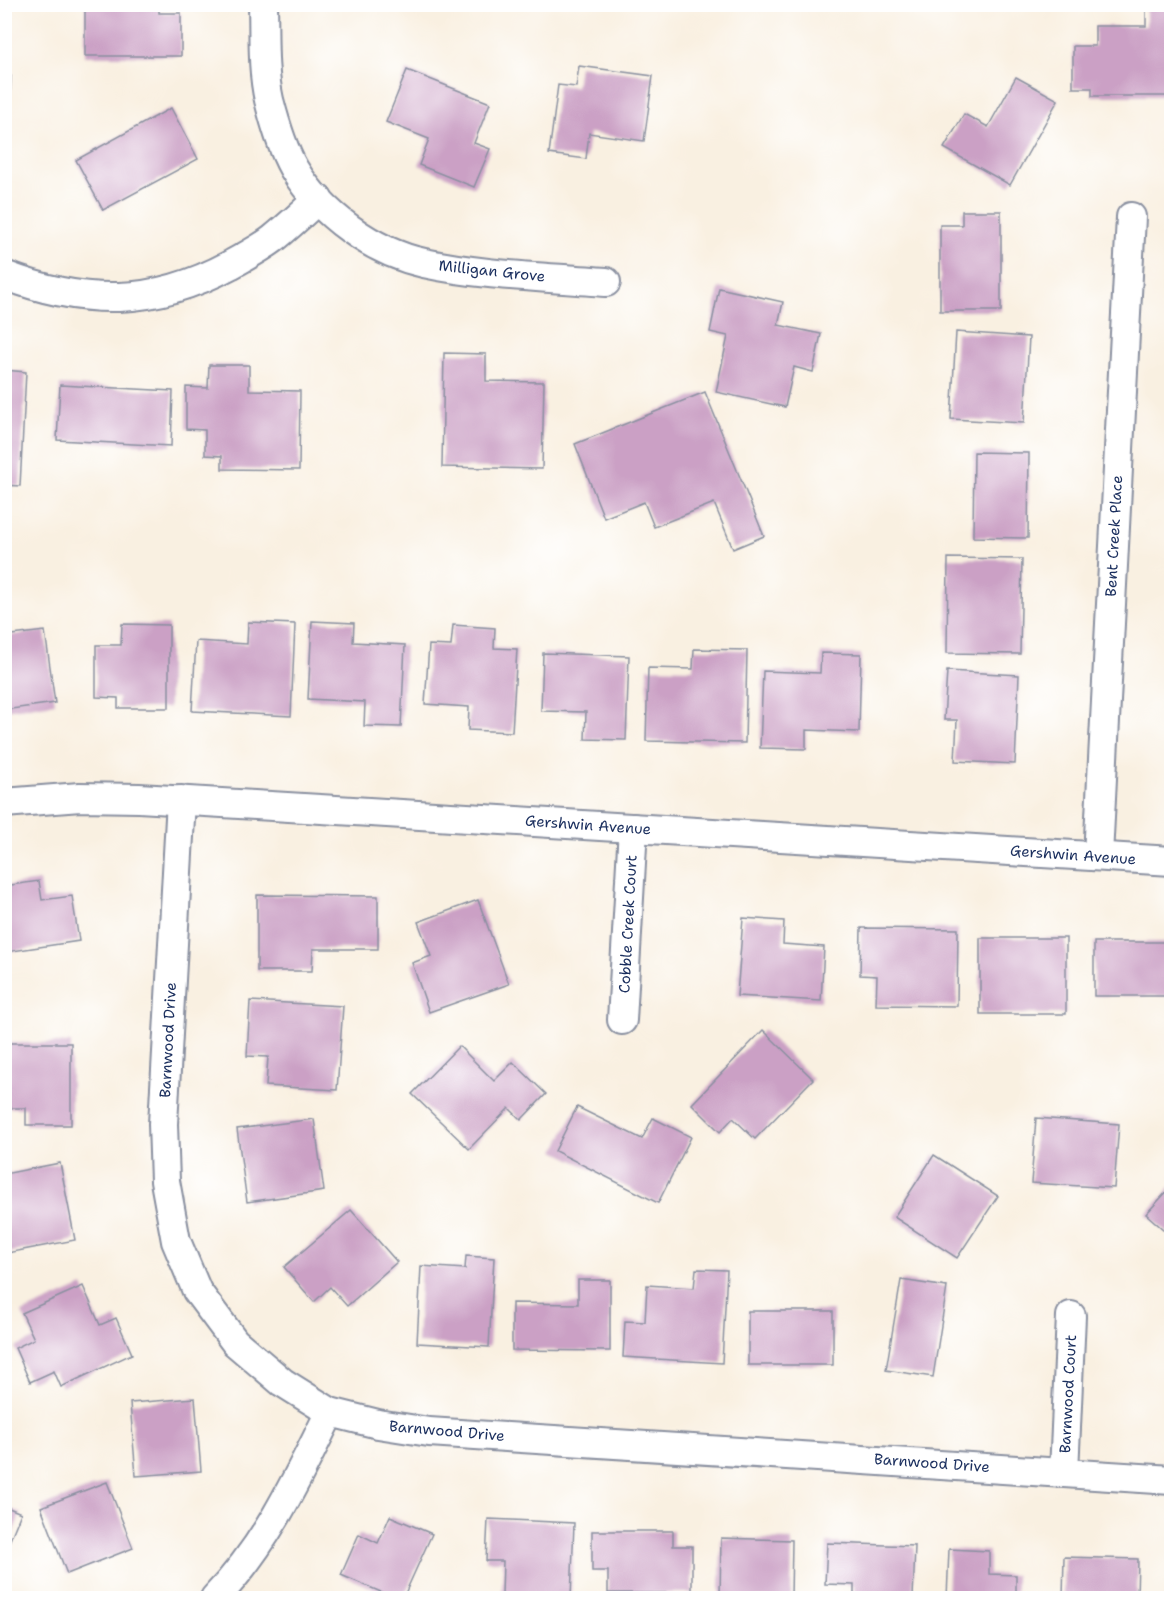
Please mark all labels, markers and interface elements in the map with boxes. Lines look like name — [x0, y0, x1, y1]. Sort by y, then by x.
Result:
street label: Milligan Grove — [438, 255, 546, 287]
street label: Bent Creek Place — [1101, 475, 1127, 597]
street label: Gershwin Avenue — [524, 811, 652, 839]
street label: Gershwin Avenue — [1009, 841, 1137, 869]
street label: Cobble Creek Court — [614, 854, 642, 994]
street label: Barnwood Drive — [155, 982, 181, 1098]
street label: Barnwood Court — [1055, 1334, 1081, 1454]
street label: Barnwood Drive — [388, 1416, 506, 1446]
street label: Barnwood Drive — [874, 1449, 990, 1477]

